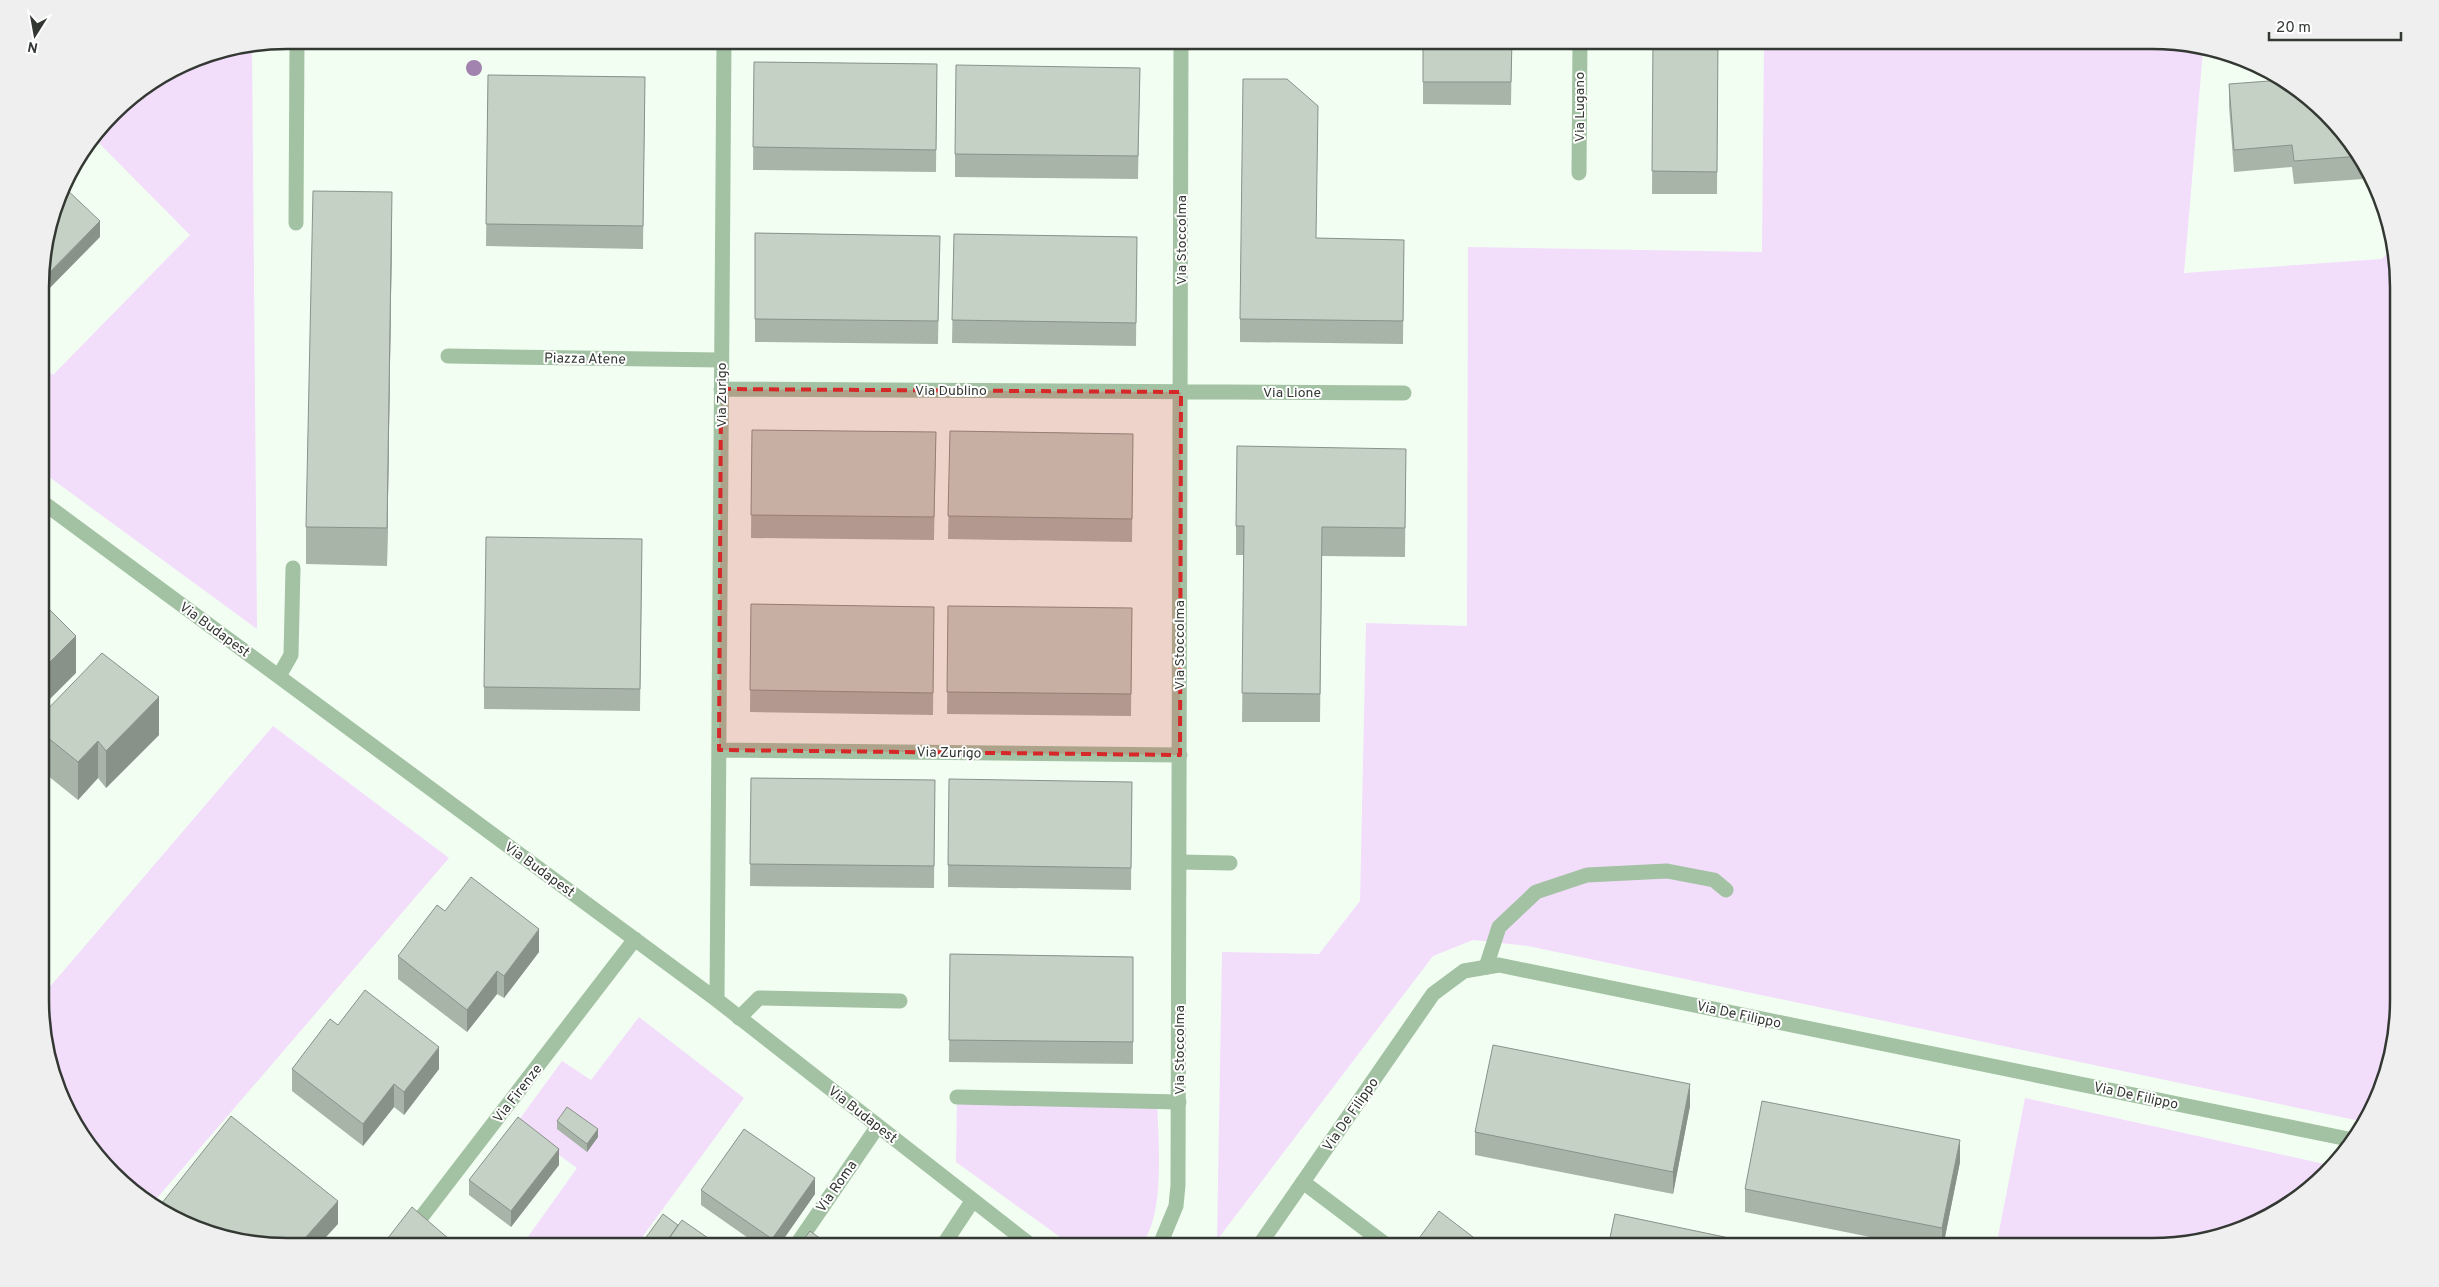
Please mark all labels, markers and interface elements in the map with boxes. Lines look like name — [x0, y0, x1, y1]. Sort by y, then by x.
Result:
north arrow — [10, 10, 60, 60]
scale bar — [2269, 10, 2402, 42]
text: 20 m — [2276, 19, 2311, 38]
text: N — [26, 37, 39, 56]
street label: Via Lugano — [1572, 72, 1589, 142]
street label: Via Stoccolma — [1174, 195, 1191, 285]
street label: Piazza Atene — [544, 350, 626, 369]
street label: Via Zurigo — [714, 362, 731, 427]
street label: Via Dublino — [915, 383, 987, 400]
street label: Via Lione — [1263, 385, 1321, 402]
street label: Via Budapest — [176, 599, 253, 661]
street label: Via Stoccolma — [1172, 600, 1189, 690]
street label: Via Zurigo — [916, 744, 982, 763]
street label: Via Budapest — [501, 839, 578, 901]
street label: Via De Filippo — [1695, 998, 1783, 1033]
street label: Via Stoccolma — [1172, 1005, 1189, 1095]
street label: Via Firenze — [490, 1061, 546, 1127]
street label: Via De Filippo — [1320, 1075, 1383, 1155]
street label: Via De Filippo — [2092, 1079, 2180, 1114]
street label: Via Budapest — [824, 1083, 900, 1147]
street label: Via Roma — [813, 1158, 861, 1216]

